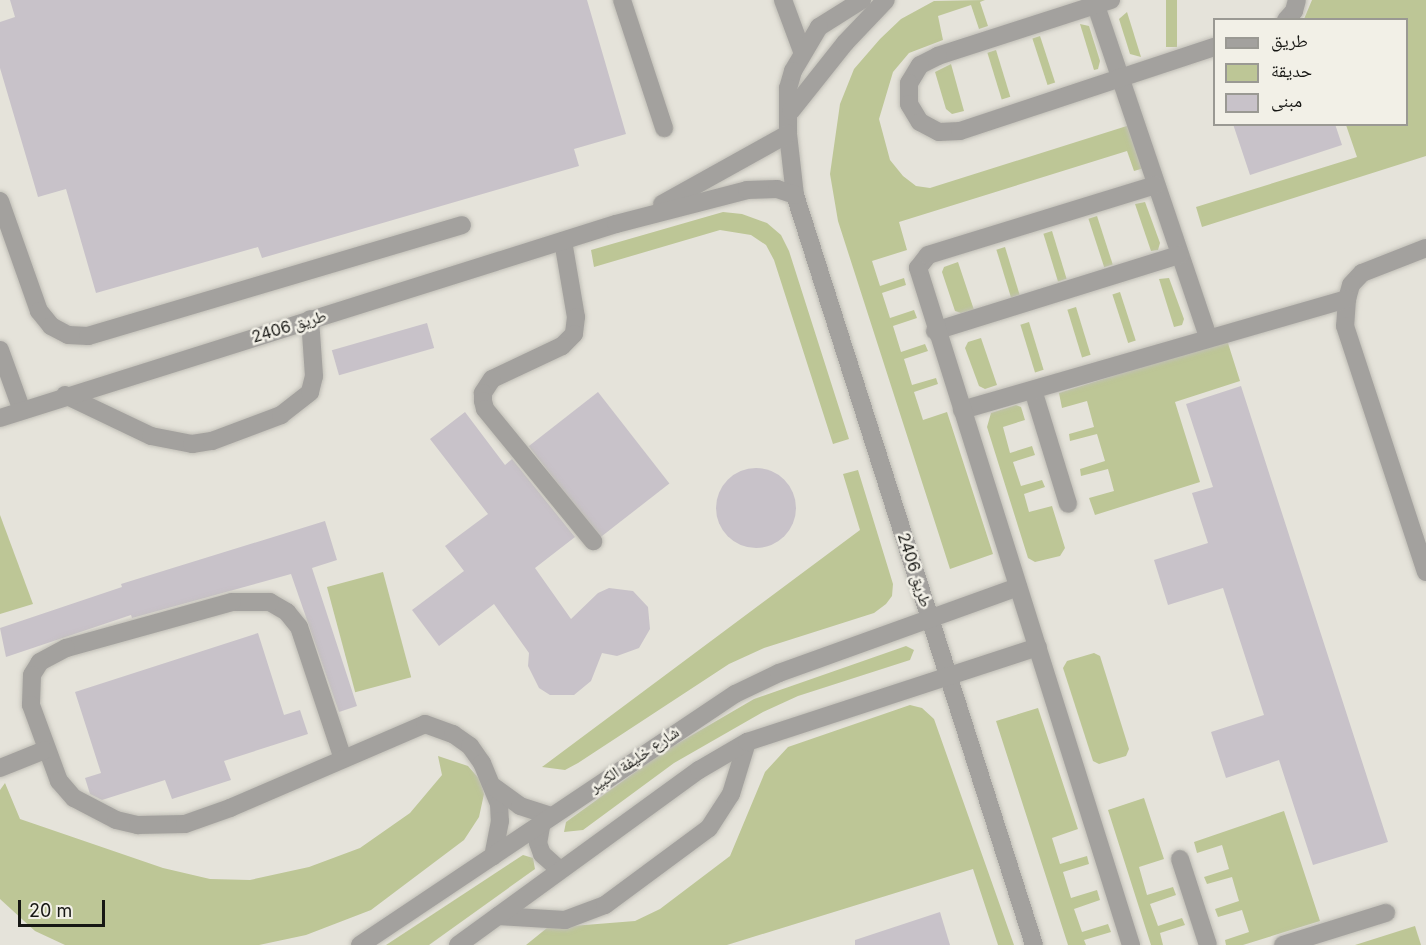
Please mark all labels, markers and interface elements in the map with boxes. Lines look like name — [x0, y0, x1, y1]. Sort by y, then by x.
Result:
legend — [1213, 18, 1408, 126]
text: طريق — [1271, 30, 1308, 51]
text: حديقة — [1271, 60, 1312, 81]
text: مبنى — [1271, 90, 1302, 111]
street label: طريق 2406 — [249, 306, 329, 346]
street label: طريق 2406 — [894, 530, 936, 610]
street label: شارع خليفة الكبير — [585, 722, 683, 796]
scale bar — [21, 888, 108, 926]
text: 20 m — [29, 900, 72, 921]

